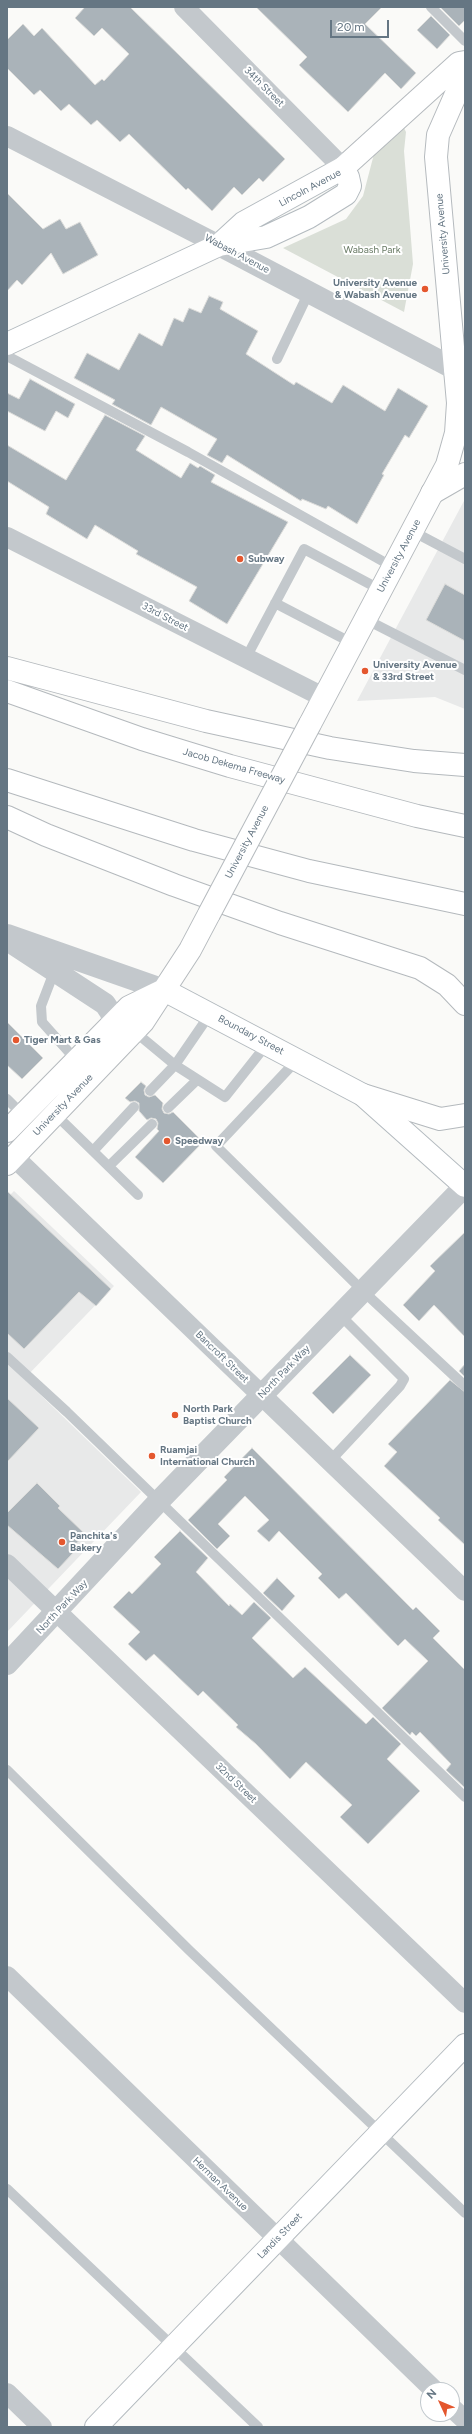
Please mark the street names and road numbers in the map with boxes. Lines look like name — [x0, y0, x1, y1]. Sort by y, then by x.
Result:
street label: 34th Street — [242, 65, 286, 109]
street label: Lincoln Avenue — [277, 167, 343, 209]
street label: University Avenue — [433, 193, 453, 275]
street label: Wabash Avenue — [202, 232, 272, 276]
street label: University Avenue — [375, 517, 423, 595]
street label: 33rd Street — [140, 600, 190, 634]
street label: Jacob Dekema Freeway — [181, 746, 287, 786]
street label: University Avenue — [223, 803, 271, 881]
street label: Boundary Street — [216, 1013, 286, 1057]
street label: University Avenue — [30, 1072, 96, 1138]
street label: Bancroft Street — [193, 1329, 251, 1385]
street label: North Park Way — [255, 1343, 313, 1401]
street label: North Park Way — [34, 1577, 90, 1637]
street label: 32nd Street — [213, 1760, 259, 1806]
street label: Herman Avenue — [190, 2155, 250, 2213]
street label: Landis Street — [255, 2211, 305, 2261]

